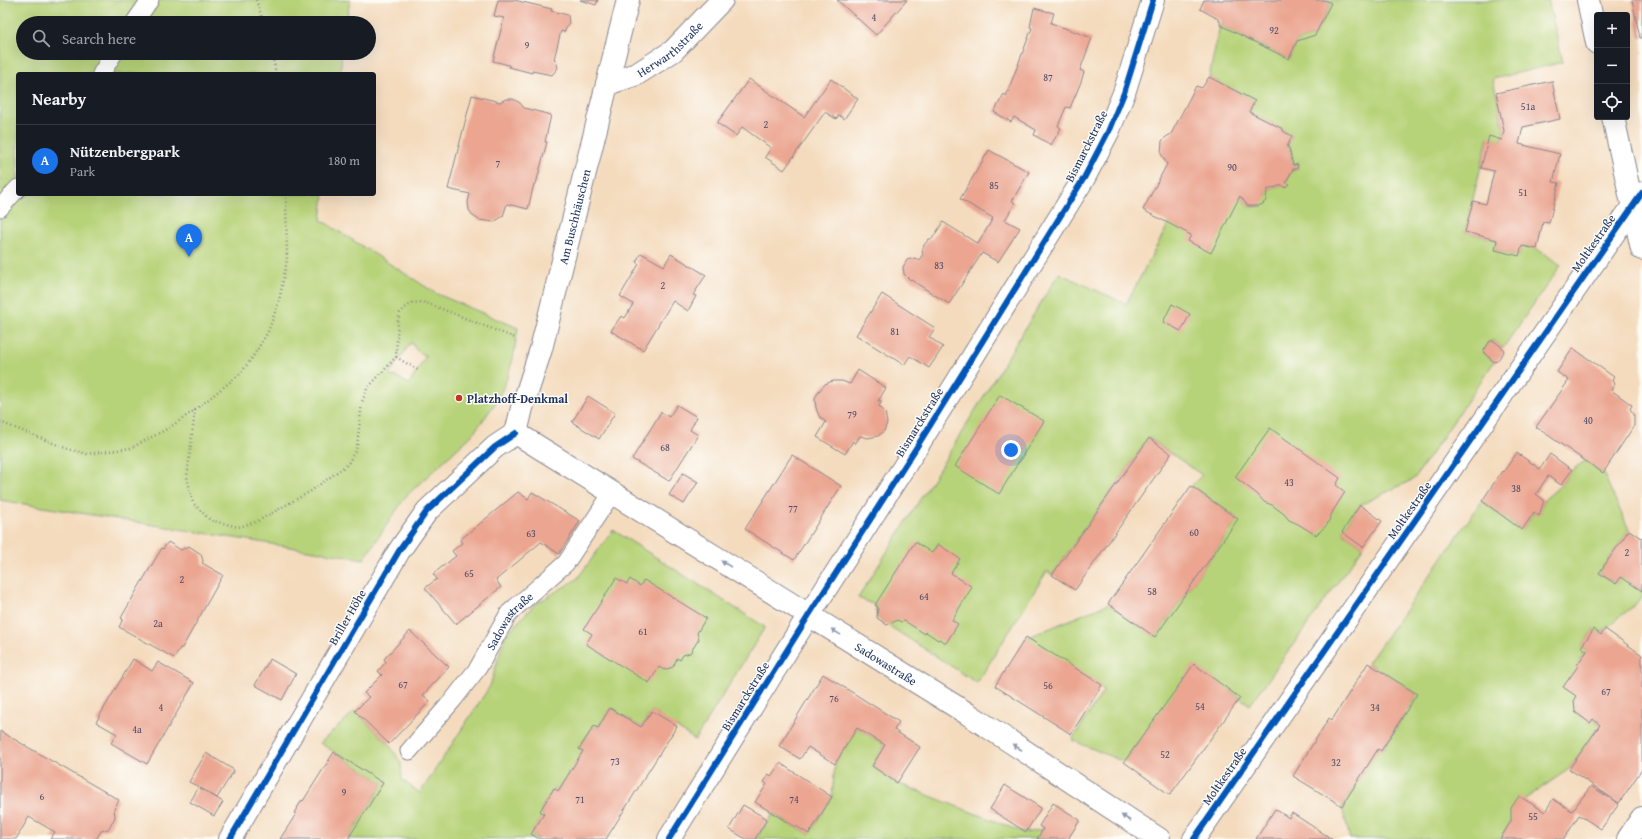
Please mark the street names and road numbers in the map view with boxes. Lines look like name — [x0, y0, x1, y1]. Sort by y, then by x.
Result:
street label: Herwarthstraße — [633, 17, 706, 81]
street label: Bismarckstraße — [1061, 107, 1112, 185]
street label: Am Buschhäuschen — [554, 167, 594, 266]
street label: Moltkestraße — [1567, 210, 1619, 275]
street label: Bismarckstraße — [891, 384, 947, 460]
street label: Moltkestraße — [1383, 477, 1435, 542]
street label: Briller Höhe — [324, 586, 370, 648]
street label: Sadowastraße — [481, 587, 537, 653]
street label: Sadowastraße — [852, 637, 921, 689]
street label: Bismarckstraße — [717, 658, 773, 734]
street label: Moltkestraße — [1198, 743, 1250, 808]

